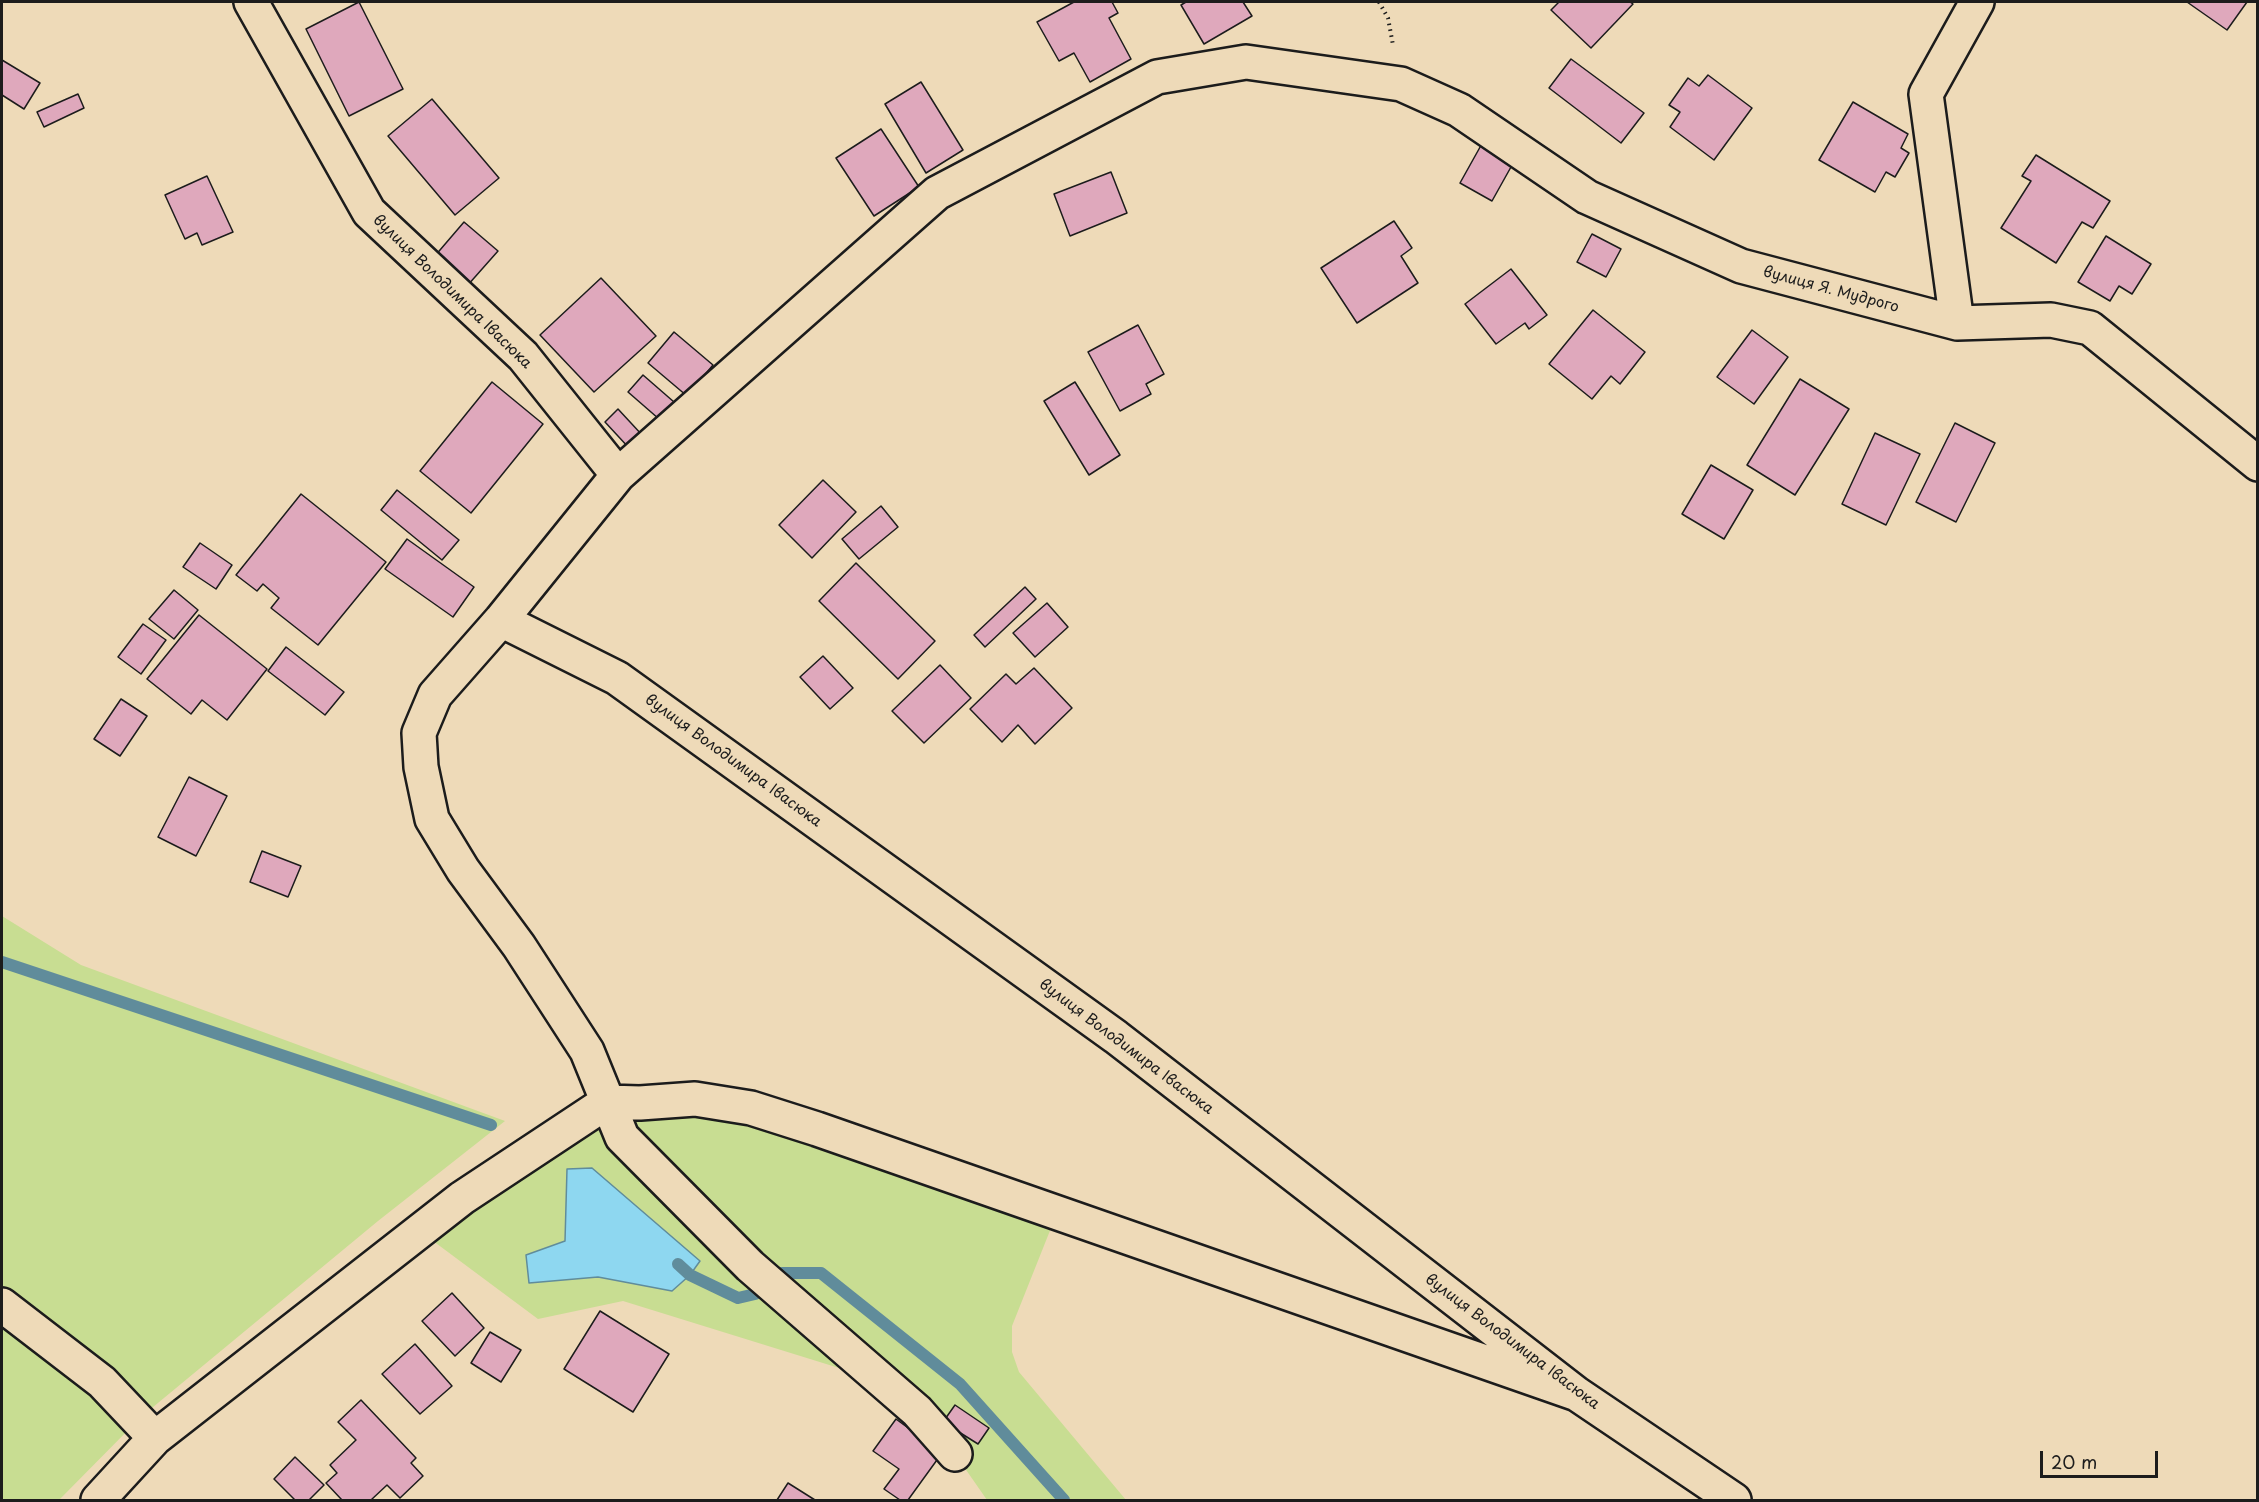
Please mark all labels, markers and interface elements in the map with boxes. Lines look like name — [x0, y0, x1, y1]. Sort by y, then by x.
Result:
street label: вулиця Володимира Івасюка — [369, 211, 535, 373]
street label: вулиця Я. Мудрого — [1761, 263, 1901, 317]
street label: вулиця Володимира Івасюка — [641, 691, 825, 831]
street label: вулиця Володимира Івасюка — [1035, 975, 1217, 1119]
street label: вулиця Володимира Івасюка — [1421, 1270, 1603, 1414]
scale bar — [2043, 1439, 2162, 1477]
text: 20 m — [2051, 1448, 2097, 1475]

